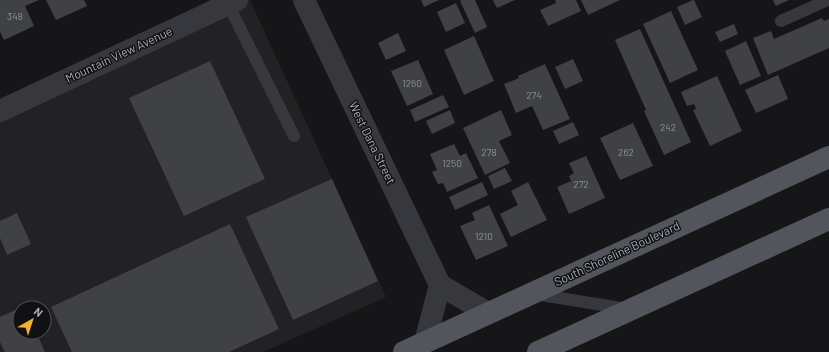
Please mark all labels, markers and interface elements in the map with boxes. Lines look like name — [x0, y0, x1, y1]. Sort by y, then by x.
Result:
house number: 348 — [7, 10, 23, 22]
street label: Mountain View Avenue — [63, 23, 174, 85]
house number: 1260 — [402, 77, 422, 89]
house number: 274 — [526, 89, 542, 101]
street label: West Dana Street — [347, 99, 399, 186]
house number: 242 — [660, 121, 676, 133]
house number: 278 — [481, 146, 497, 158]
house number: 262 — [618, 146, 634, 158]
house number: 1250 — [442, 157, 462, 169]
house number: 272 — [573, 178, 589, 190]
street label: South Shoreline Boulevard — [552, 218, 682, 288]
house number: 1210 — [475, 230, 493, 242]
north arrow — [12, 300, 52, 340]
text: N — [32, 304, 46, 319]

